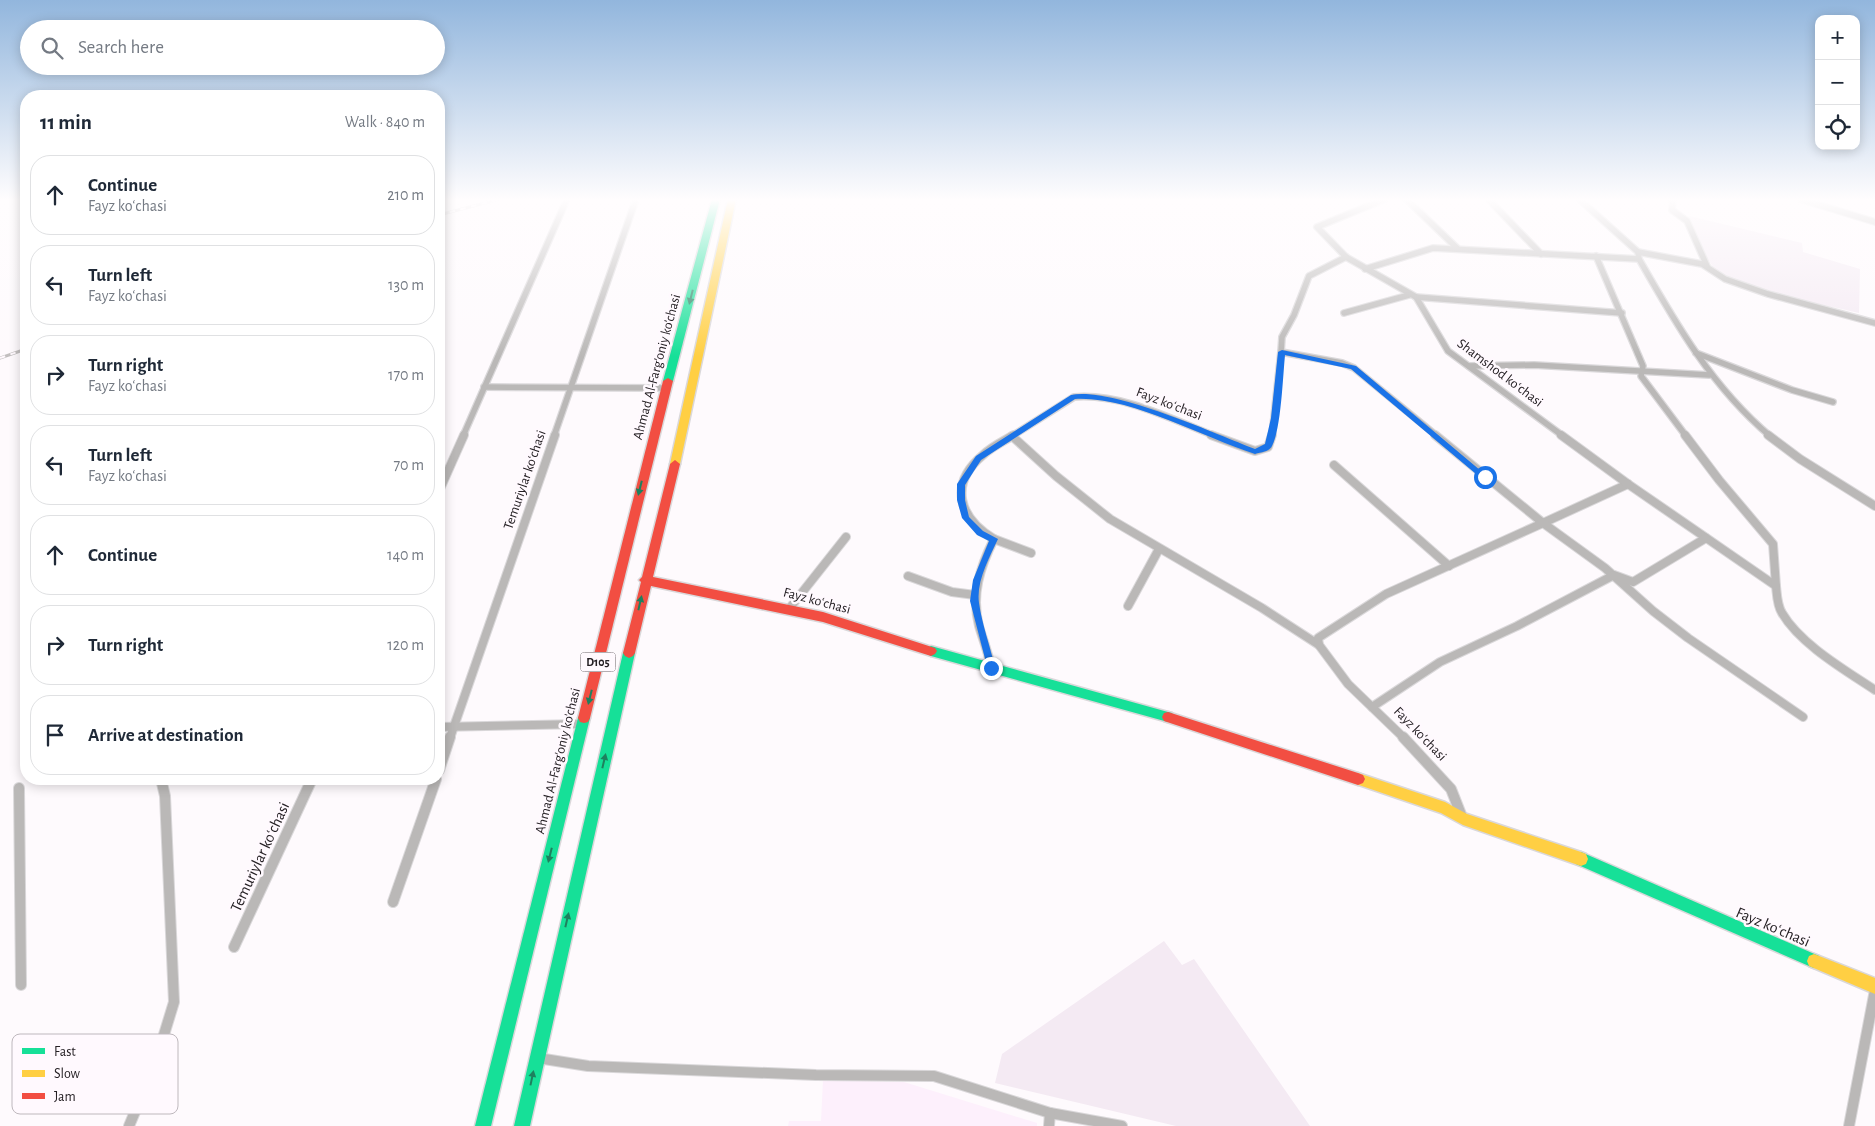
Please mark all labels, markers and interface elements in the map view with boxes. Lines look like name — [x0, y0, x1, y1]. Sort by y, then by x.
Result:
map controls — [1815, 15, 1860, 150]
button: + — [1815, 15, 1860, 60]
search box — [20, 20, 445, 75]
icon: search — [38, 34, 66, 62]
text: Search here — [78, 38, 164, 57]
button: − — [1815, 60, 1860, 105]
button: locate — [1815, 105, 1860, 150]
text: 11 min — [40, 112, 92, 133]
text: Walk · 840 m — [345, 114, 425, 130]
text: Continue — [88, 176, 157, 195]
icon: ahead — [41, 181, 69, 209]
text: 210 m — [387, 187, 424, 203]
text: Fayz koʻchasi — [88, 198, 167, 214]
text: Turn left — [88, 266, 152, 285]
icon: left — [41, 271, 69, 299]
text: 130 m — [388, 277, 424, 293]
text: Fayz koʻchasi — [88, 288, 167, 304]
one-way arrow — [687, 290, 695, 305]
street label: Ahmad Al-Farg'oniy ko'chasi — [631, 293, 683, 441]
street label: Shamshod koʻchasi — [1455, 336, 1545, 410]
text: Turn right — [88, 356, 163, 375]
icon: right — [41, 361, 69, 389]
text: 170 m — [388, 367, 424, 383]
text: Fayz koʻchasi — [88, 378, 167, 394]
street label: Fayz koʻchasi — [1134, 385, 1204, 423]
street label: Temuriylar koʻchasi — [501, 428, 549, 532]
text: Turn left — [88, 446, 152, 465]
icon: left — [41, 451, 69, 479]
text: 70 m — [393, 457, 424, 473]
route start — [1474, 466, 1497, 489]
text: Fayz koʻchasi — [88, 468, 167, 484]
one-way arrow — [636, 481, 644, 496]
icon: ahead — [41, 541, 69, 569]
text: Continue — [88, 546, 157, 565]
text: 140 m — [387, 547, 424, 563]
street label: Fayz koʻchasi — [782, 585, 852, 617]
one-way arrow — [636, 595, 644, 610]
icon: right — [41, 631, 69, 659]
text: Turn right — [88, 636, 163, 655]
text: 120 m — [387, 637, 424, 653]
road number: D105 — [580, 652, 616, 672]
route end — [980, 657, 1003, 680]
street label: Ahmad Al-Farg'oniy ko'chasi — [533, 686, 583, 836]
one-way arrow — [586, 690, 594, 705]
street label: Fayz koʻchasi — [1391, 704, 1449, 764]
icon: arrive — [41, 721, 69, 749]
text: Arrive at destination — [88, 726, 244, 745]
one-way arrow — [600, 754, 608, 769]
street label: Temuriylar koʻchasi — [228, 800, 293, 915]
one-way arrow — [546, 847, 554, 862]
street label: Fayz koʻchasi — [1733, 904, 1812, 951]
one-way arrow — [563, 912, 571, 927]
legend — [12, 1034, 178, 1114]
text: Fast — [54, 1045, 76, 1059]
text: Slow — [54, 1067, 81, 1081]
one-way arrow — [528, 1070, 536, 1086]
text: Jam — [54, 1090, 76, 1104]

